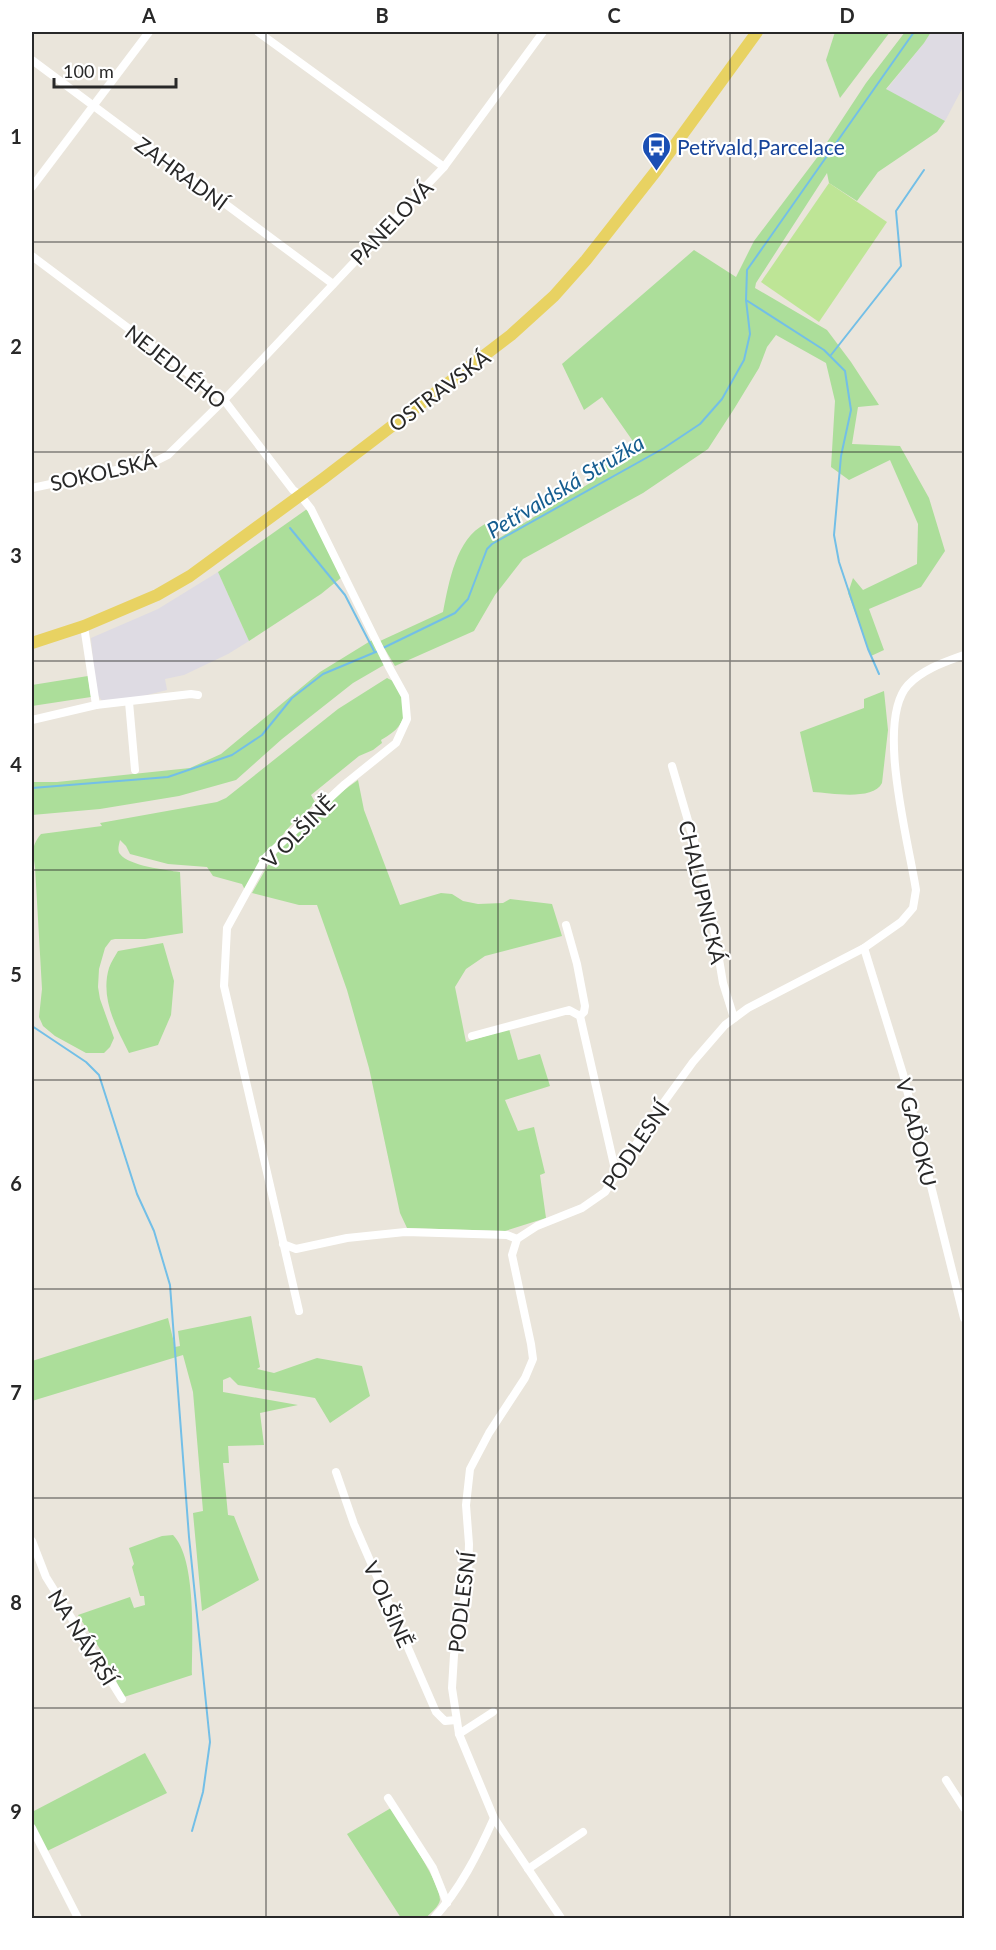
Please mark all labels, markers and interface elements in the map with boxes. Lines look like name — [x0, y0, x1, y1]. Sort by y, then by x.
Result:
text: A — [141, 3, 156, 27]
text: B — [375, 3, 389, 27]
text: C — [607, 3, 621, 27]
text: D — [839, 3, 855, 27]
scale bar — [54, 51, 176, 89]
text: 100 m — [63, 60, 114, 82]
text: 1 — [10, 124, 22, 148]
bus stop icon: Petřvald,Parcelace — [640, 130, 672, 172]
street label: ZAHRADNÍ — [131, 131, 234, 216]
place label: Petřvald,Parcelace — [677, 134, 845, 159]
street label: PANELOVÁ — [345, 174, 438, 269]
street label: NEJEDLÉHO — [121, 319, 231, 413]
text: 2 — [10, 334, 22, 358]
street label: OSTRAVSKÁ — [383, 343, 495, 436]
water label: Petřvaldská Stružka — [481, 428, 649, 544]
street label: SOKOLSKÁ — [47, 446, 159, 495]
text: 3 — [10, 543, 22, 567]
text: 4 — [10, 752, 22, 776]
street label: V OLŠINĚ — [257, 790, 339, 872]
street label: CHALUPNICKÁ — [674, 818, 732, 967]
text: 5 — [10, 962, 22, 986]
street label: V GAĎOKU — [892, 1075, 942, 1189]
street label: PODLESNÍ — [596, 1095, 674, 1194]
text: 6 — [10, 1171, 22, 1195]
text: 7 — [10, 1380, 22, 1404]
street label: PODLESNÍ — [442, 1549, 480, 1654]
street label: V OLŠINĚ — [359, 1557, 419, 1651]
street label: NA NÁVRŠÍ — [44, 1584, 123, 1691]
text: 8 — [10, 1590, 22, 1614]
text: 9 — [10, 1799, 22, 1823]

